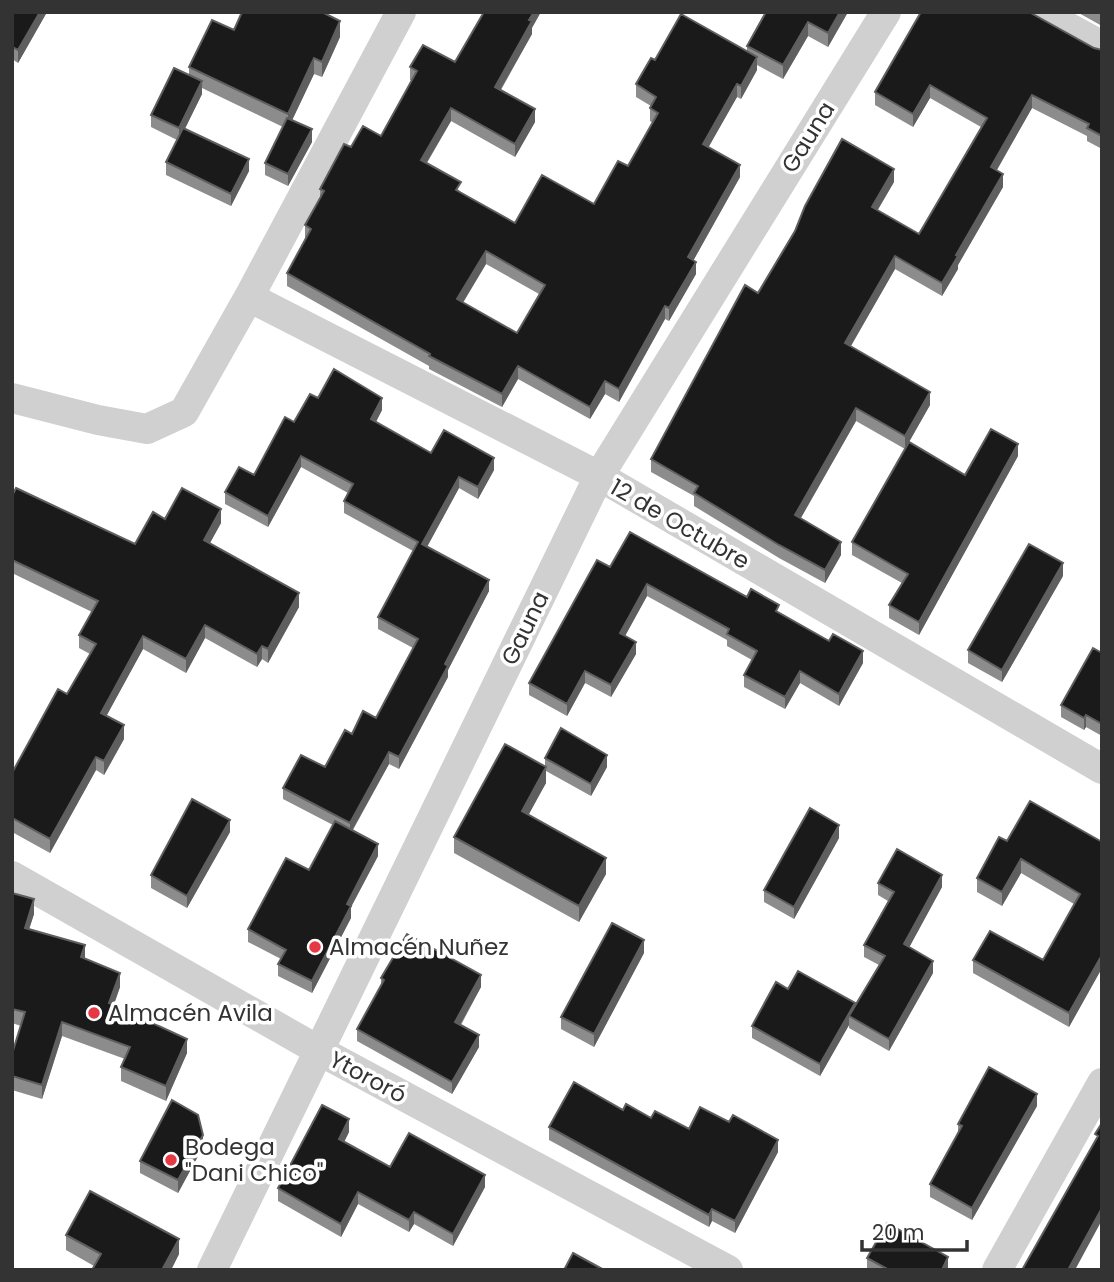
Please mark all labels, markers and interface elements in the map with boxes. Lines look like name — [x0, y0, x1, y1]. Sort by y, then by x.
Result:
street label: Gauna — [774, 95, 842, 179]
street label: 12 de Octubre — [604, 471, 756, 577]
street label: Gauna — [493, 586, 557, 670]
place label: Almacén Nuñez — [329, 931, 509, 963]
marker: Almacén Nuñez — [307, 939, 323, 955]
place label: Almacén Avila — [108, 997, 273, 1029]
marker: Almacén Avila — [86, 1005, 102, 1021]
street label: Ytororó — [324, 1043, 412, 1111]
place label: Bodega "Dani Chico" — [185, 1131, 324, 1189]
marker: Bodega "Dani Chico" — [163, 1152, 179, 1168]
scale bar — [862, 1208, 967, 1252]
text: 20 m — [872, 1218, 925, 1247]

